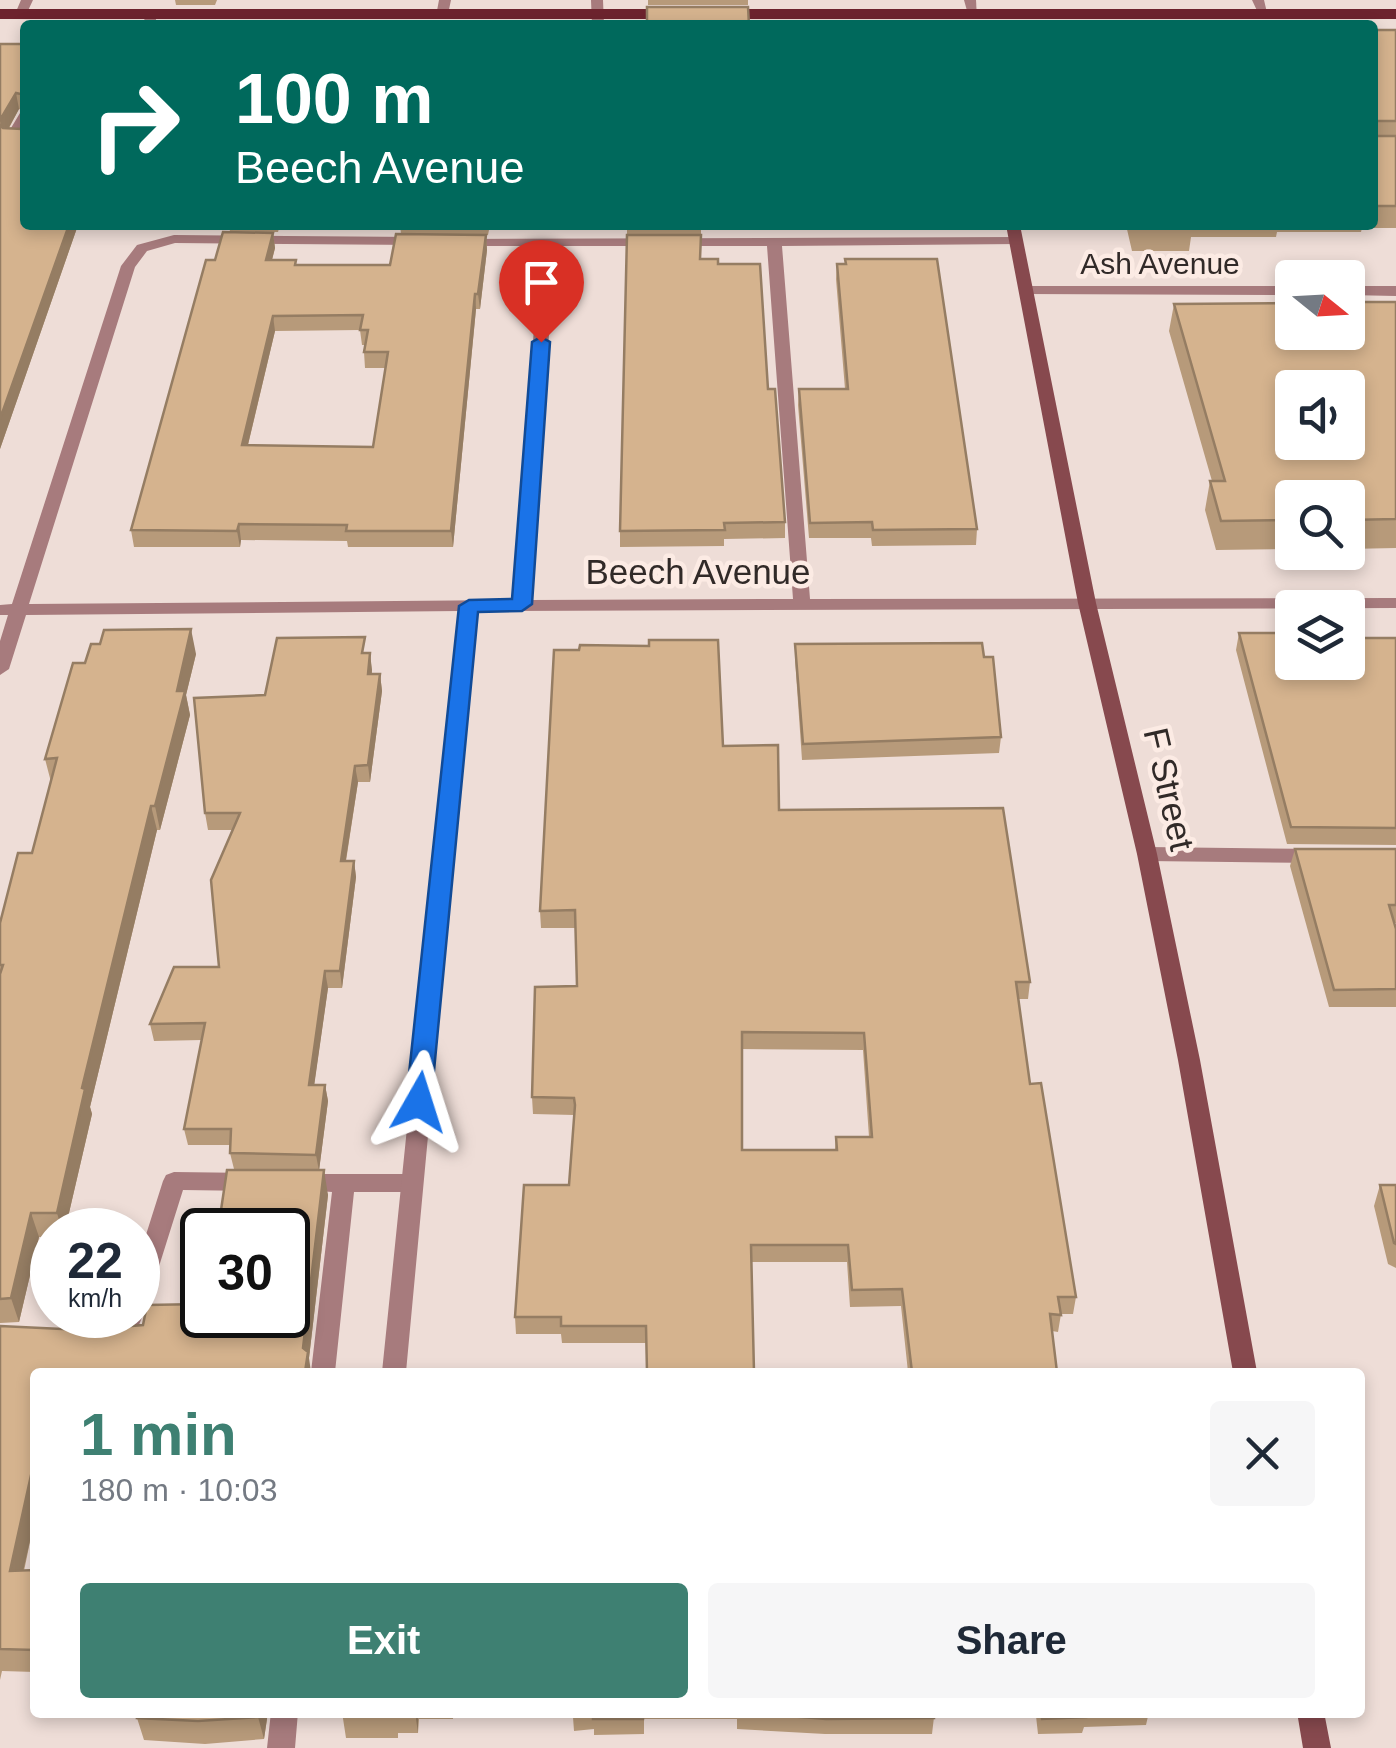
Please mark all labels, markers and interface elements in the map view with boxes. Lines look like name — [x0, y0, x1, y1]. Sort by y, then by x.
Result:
icon: right — [70, 60, 200, 190]
text: 100 m — [235, 60, 433, 138]
text: Beech Avenue — [235, 142, 524, 193]
pin — [499, 240, 584, 343]
street label: Ash Avenue — [1080, 247, 1240, 280]
icon: arrive — [514, 255, 569, 310]
north arrow — [1275, 260, 1365, 350]
map controls — [1275, 260, 1365, 680]
button: sound — [1275, 370, 1365, 460]
button: search — [1275, 480, 1365, 570]
street label: Beech Avenue — [585, 552, 811, 591]
button: layers — [1275, 590, 1365, 680]
street label: F Street — [1136, 724, 1203, 854]
position arrow — [367, 1050, 471, 1154]
speed limit sign: 30 — [180, 1208, 310, 1338]
text: 22 — [67, 1233, 123, 1289]
text: km/h — [68, 1284, 122, 1312]
text: 1 min — [80, 1401, 237, 1468]
button: close — [1210, 1401, 1315, 1506]
text: 180 m · 10:03 — [80, 1472, 277, 1508]
button: Exit — [80, 1583, 688, 1698]
button: Share — [708, 1583, 1315, 1698]

